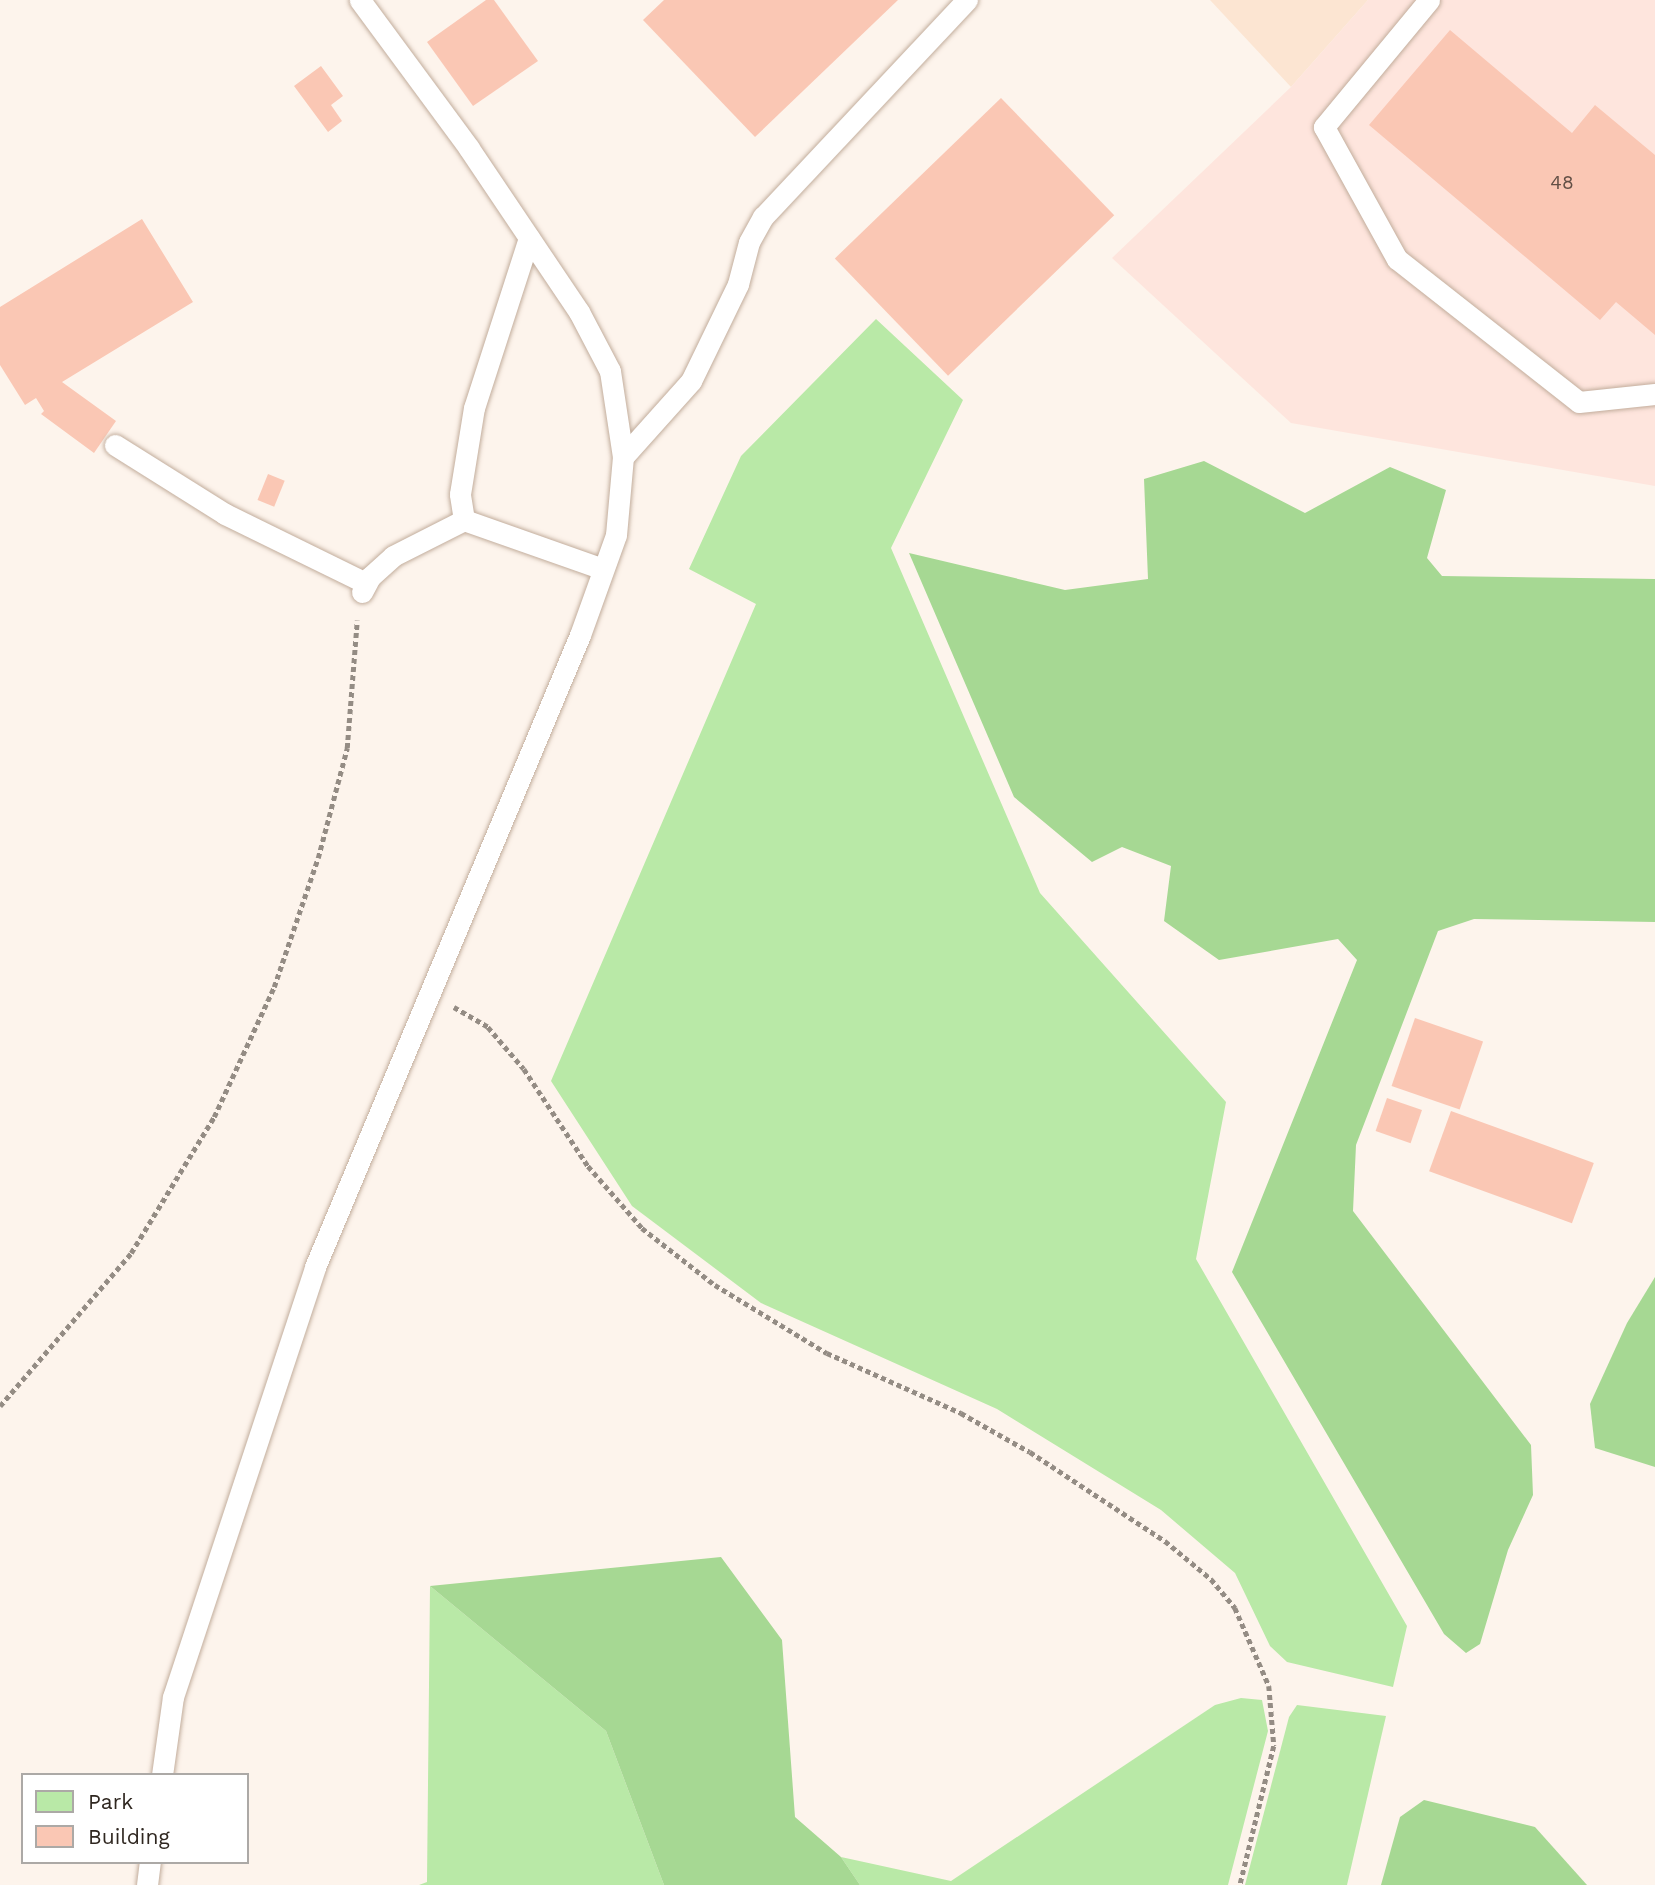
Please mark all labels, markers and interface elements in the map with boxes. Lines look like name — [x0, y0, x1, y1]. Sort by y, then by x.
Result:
house number: 48 — [1550, 172, 1574, 194]
legend — [21, 1773, 248, 1864]
text: Park — [88, 1789, 133, 1814]
text: Building — [88, 1824, 170, 1849]

